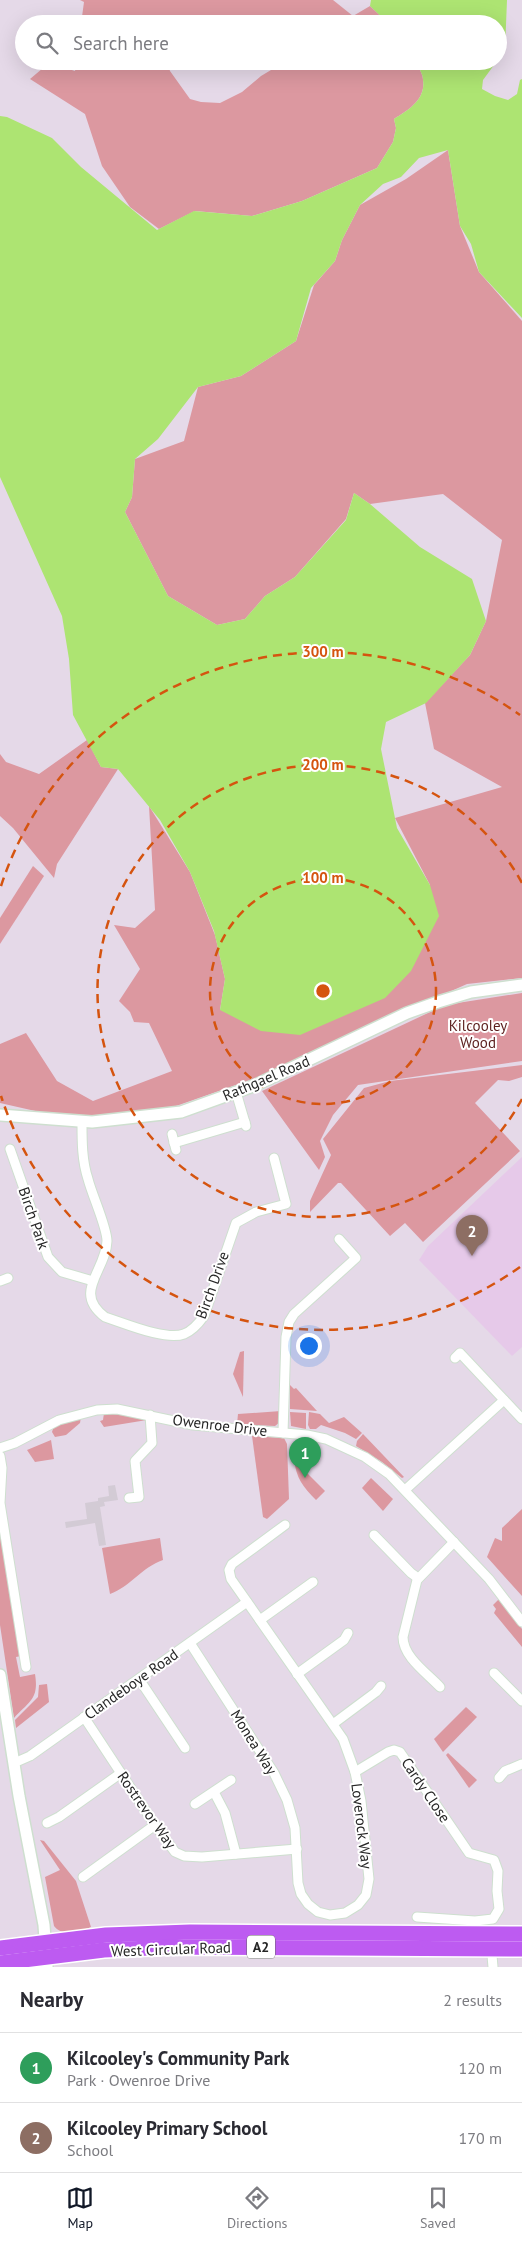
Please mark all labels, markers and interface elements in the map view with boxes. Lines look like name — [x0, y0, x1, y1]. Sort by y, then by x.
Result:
search box — [15, 15, 507, 70]
icon: search — [33, 29, 61, 57]
text: Search here — [73, 31, 169, 55]
text: 300 m — [302, 642, 344, 661]
text: 200 m — [302, 755, 344, 774]
text: 100 m — [302, 868, 344, 887]
centre of rings — [314, 982, 332, 1000]
park label: Kilcooley Wood — [449, 1016, 507, 1052]
street label: Rathgael Road — [220, 1051, 312, 1105]
street label: Birch Park — [15, 1184, 54, 1252]
pin: 2 — [456, 1215, 488, 1256]
street label: Birch Drive — [191, 1249, 233, 1321]
your location — [296, 1333, 322, 1359]
street label: Owenroe Drive — [172, 1410, 268, 1440]
pin: 1 — [289, 1437, 321, 1478]
street label: Clandeboye Road — [80, 1645, 182, 1723]
street label: Monea Way — [227, 1706, 281, 1778]
street label: Cardy Close — [397, 1754, 455, 1826]
street label: Rostrevor Way — [113, 1768, 181, 1852]
street label: Loverock Way — [347, 1782, 377, 1870]
road number: A2 — [247, 1935, 275, 1958]
street label: West Circular Road — [111, 1937, 231, 1961]
text: Nearby — [20, 1986, 83, 2013]
text: 2 results — [443, 1990, 502, 2010]
text: Kilcooley's Community Park — [67, 2046, 289, 2070]
text: 1 — [31, 2058, 41, 2078]
text: 120 m — [459, 2058, 502, 2078]
text: Park · Owenroe Drive — [67, 2070, 210, 2090]
text: Kilcooley Primary School — [67, 2116, 267, 2140]
text: 2 — [31, 2128, 41, 2148]
text: 170 m — [459, 2128, 502, 2148]
text: School — [67, 2140, 113, 2160]
tab: Map — [66, 2184, 94, 2232]
tab: Directions — [227, 2184, 287, 2232]
tab: Saved — [420, 2184, 456, 2232]

